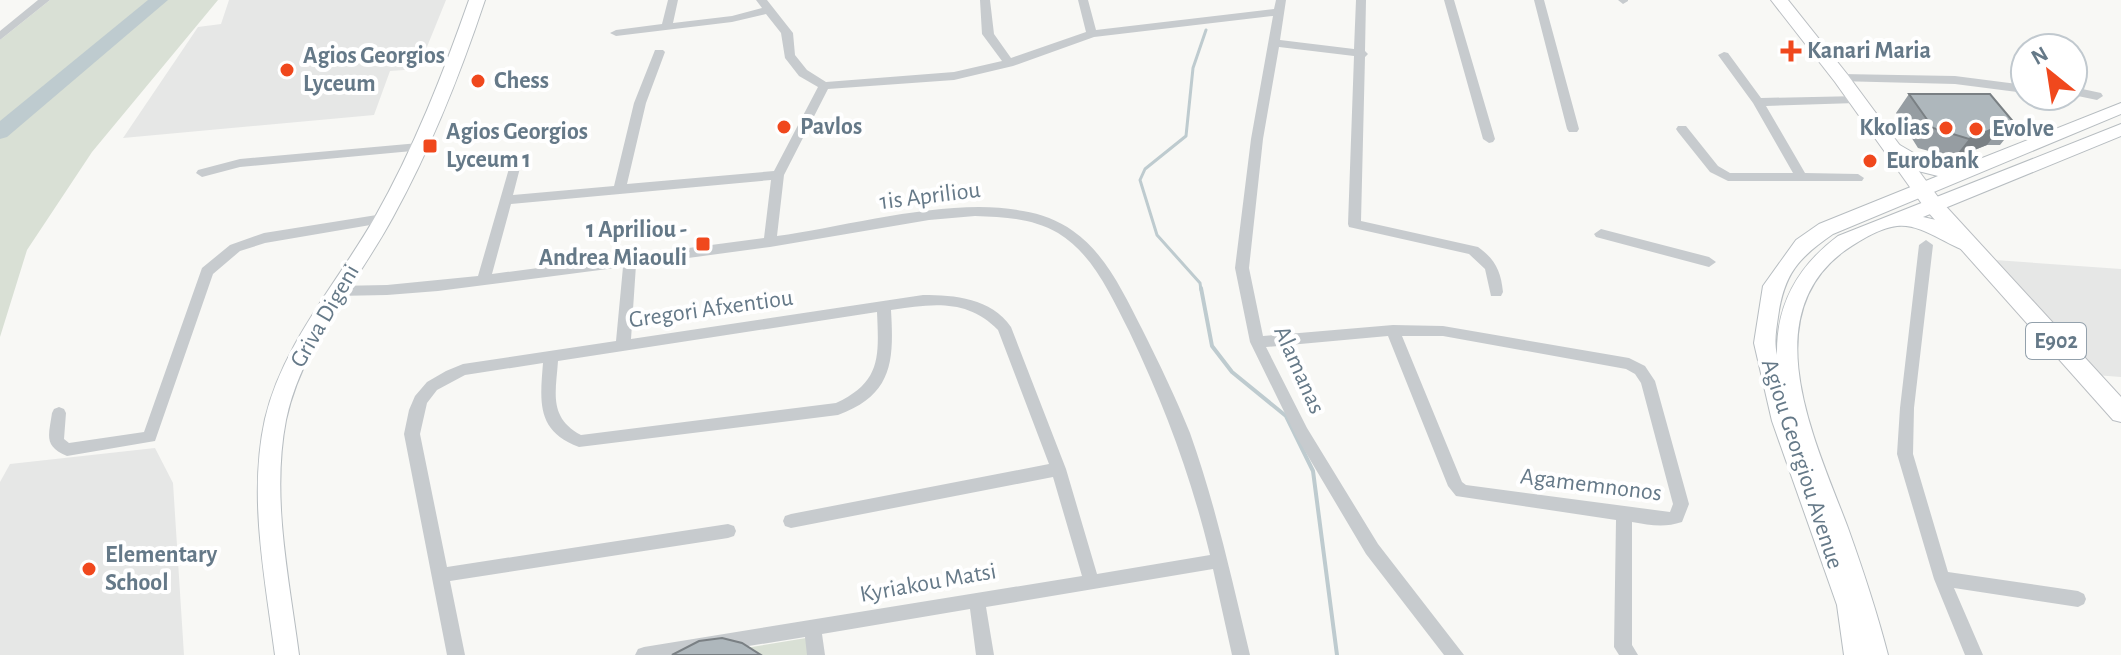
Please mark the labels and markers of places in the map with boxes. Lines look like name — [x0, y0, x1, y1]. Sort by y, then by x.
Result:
place label: Kanari Maria — [1807, 39, 1931, 63]
marker: Kanari Maria — [1782, 42, 1800, 60]
place label: Agios Georgios Lyceum — [303, 44, 445, 96]
marker: Agios Georgios Lyceum — [278, 61, 296, 79]
place label: Chess — [494, 69, 549, 93]
marker: Chess — [469, 72, 487, 90]
place label: Pavlos — [800, 115, 862, 139]
place label: Kkolias — [1859, 116, 1930, 140]
place label: Evolve — [1992, 117, 2054, 141]
marker: Pavlos — [775, 118, 793, 136]
marker: Kkolias — [1937, 119, 1955, 137]
place label: Agios Georgios Lyceum 1 — [446, 120, 588, 172]
marker: Evolve — [1967, 120, 1985, 138]
marker: Agios Georgios Lyceum 1 — [421, 137, 439, 155]
place label: Eurobank — [1886, 149, 1979, 173]
marker: Eurobank — [1861, 152, 1879, 170]
place label: 1 Apriliou - Andrea Miaouli — [539, 218, 687, 270]
marker: 1 Apriliou - Andrea Miaouli — [694, 235, 712, 253]
place label: Elementary School — [105, 543, 217, 595]
marker: Elementary School — [80, 560, 98, 578]

